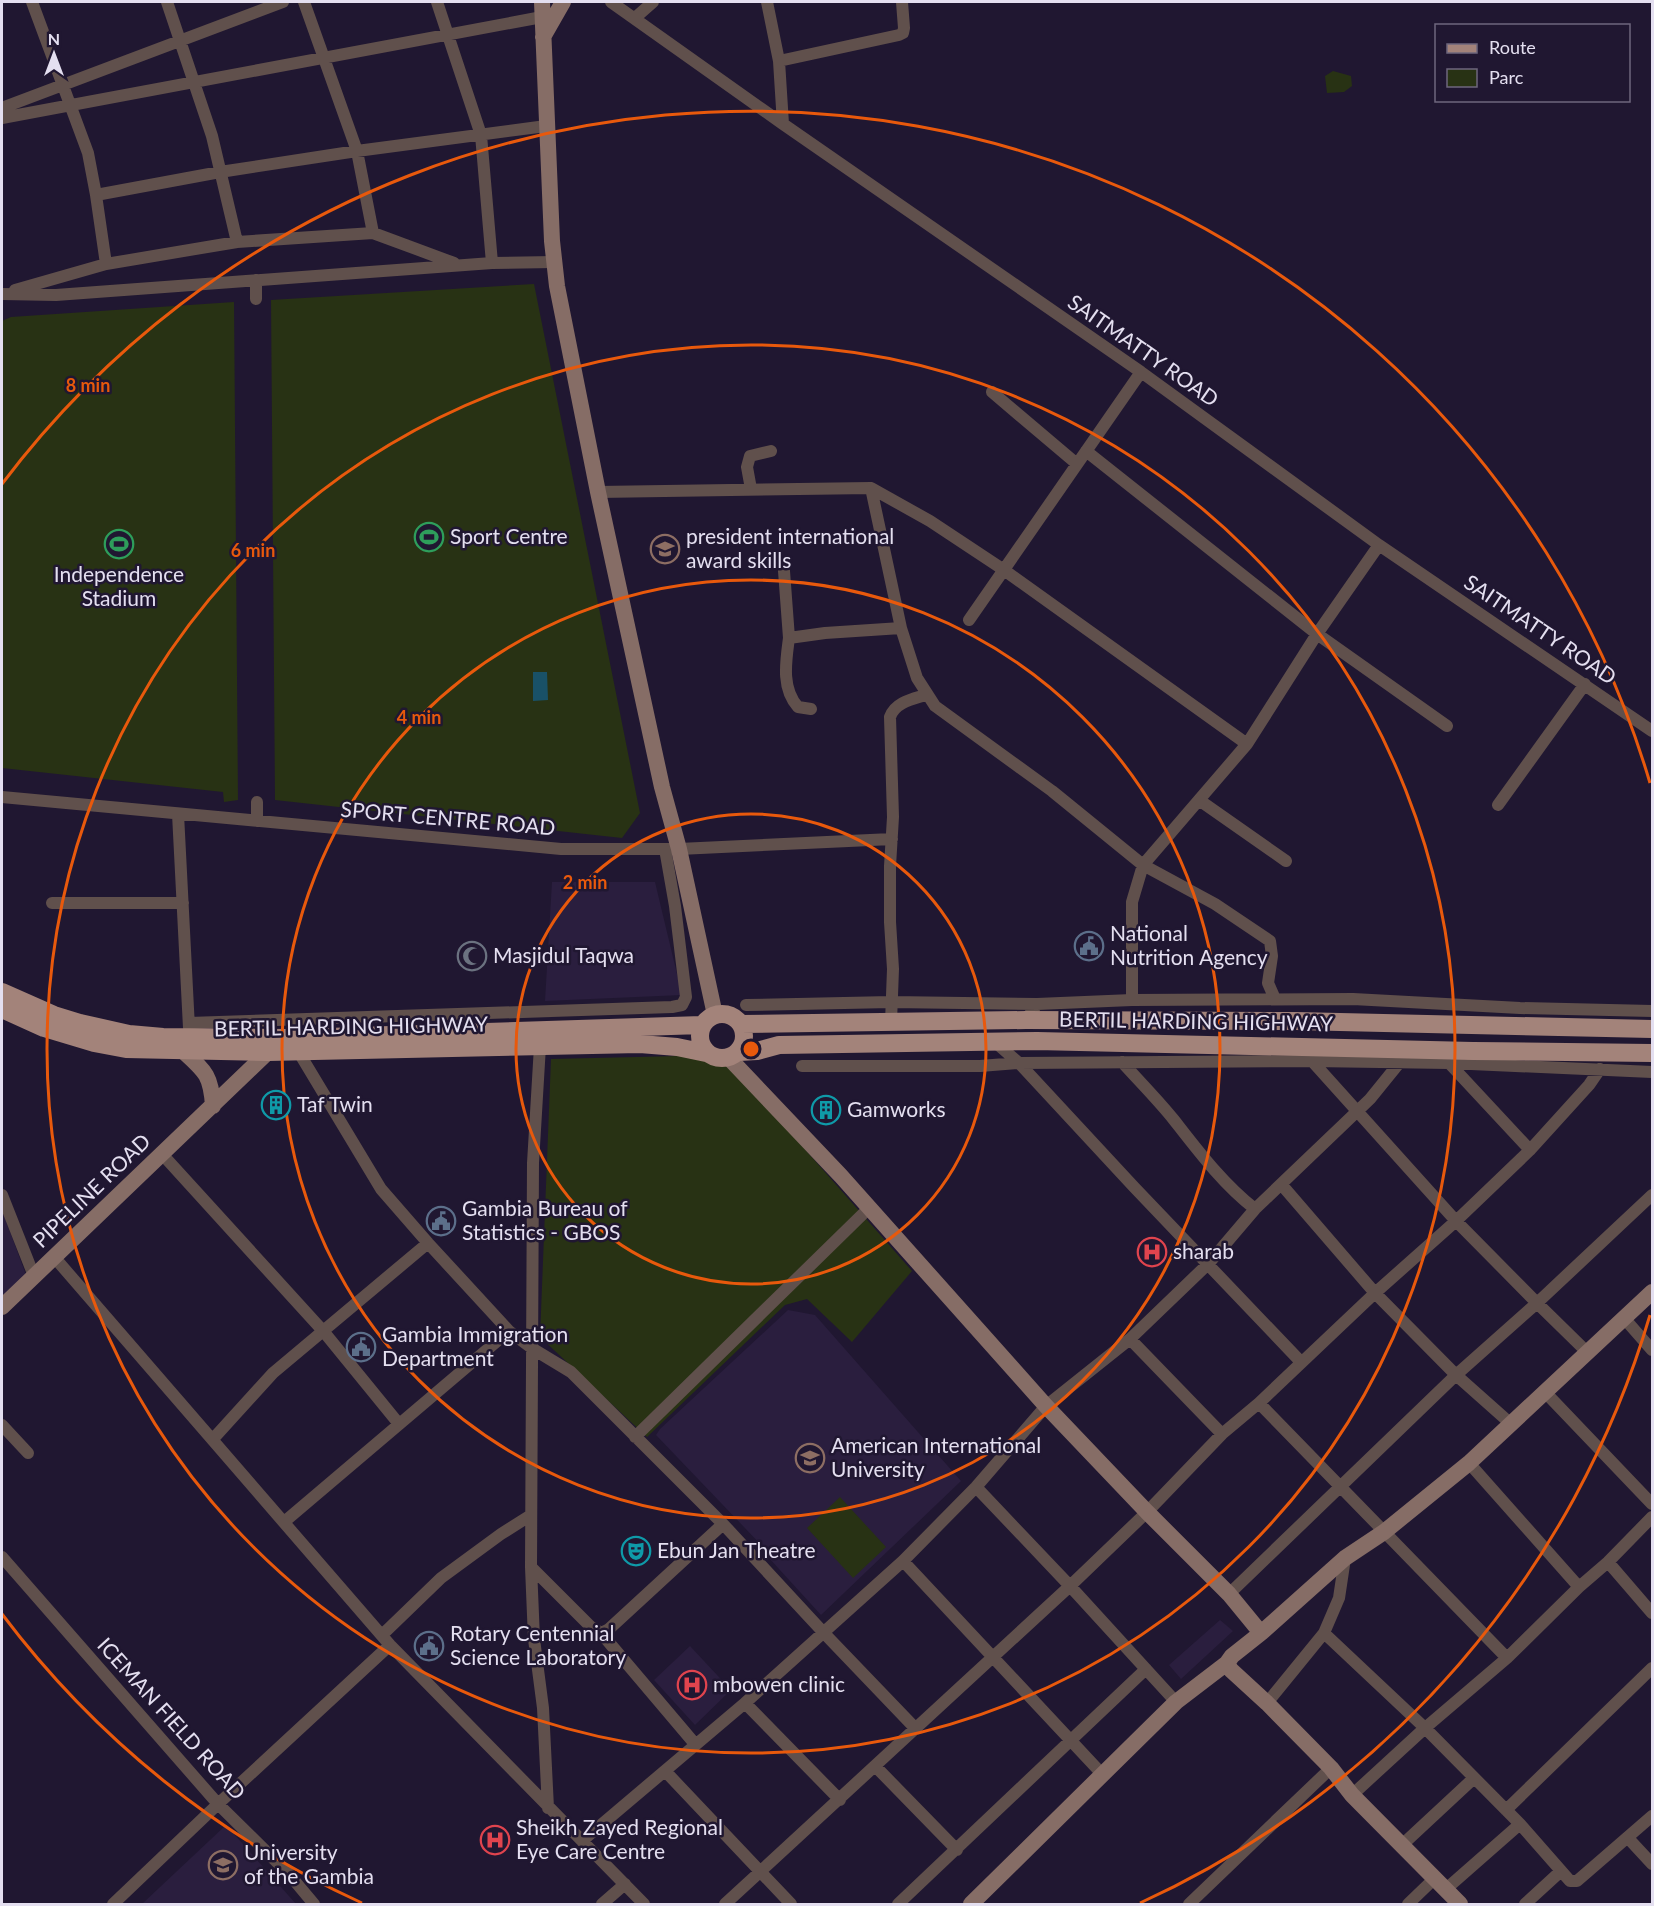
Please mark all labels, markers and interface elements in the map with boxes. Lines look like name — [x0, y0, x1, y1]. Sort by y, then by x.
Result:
north arrow — [24, 24, 84, 84]
legend — [1435, 24, 1630, 102]
text: N — [48, 29, 60, 48]
text: Route — [1489, 36, 1536, 58]
text: Parc — [1489, 66, 1524, 88]
street label: SAITMATTY ROAD — [1064, 289, 1224, 411]
text: 8 min — [66, 374, 110, 396]
sports icon: Sport Centre — [413, 521, 445, 553]
place label: Sport Centre — [450, 523, 568, 548]
place label: president international award skills — [686, 523, 894, 572]
sports icon: Independence Stadium — [103, 528, 135, 560]
school or university icon: president international award skills — [649, 533, 681, 565]
text: 6 min — [231, 539, 275, 561]
place label: Independence Stadium — [54, 561, 184, 610]
street label: SAITMATTY ROAD — [1460, 569, 1622, 689]
text: 4 min — [397, 706, 441, 728]
street label: SPORT CENTRE ROAD — [340, 796, 557, 839]
text: 2 min — [563, 871, 607, 893]
place label: National Nutrition Agency — [1110, 920, 1268, 969]
public building icon: National Nutrition Agency — [1073, 930, 1105, 962]
mosque icon: Masjidul Taqwa — [456, 940, 488, 972]
place label: Masjidul Taqwa — [493, 942, 634, 967]
street label: BERTIL HARDING HIGHWAY — [1059, 1006, 1334, 1035]
street label: BERTIL HARDING HIGHWAY — [214, 1011, 489, 1040]
centre of rings — [741, 1039, 761, 1059]
building icon: Taf Twin — [260, 1089, 292, 1121]
place label: Taf Twin — [297, 1091, 373, 1116]
building icon: Gamworks — [810, 1094, 842, 1126]
place label: Gamworks — [847, 1096, 946, 1121]
street label: PIPELINE ROAD — [27, 1128, 155, 1252]
place label: Gambia Bureau of Statistics - GBOS — [462, 1195, 628, 1244]
public building icon: Gambia Bureau of Statistics - GBOS — [425, 1205, 457, 1237]
hospital icon: sharab — [1136, 1236, 1168, 1268]
place label: sharab — [1173, 1238, 1234, 1263]
place label: Gambia Immigration Department — [382, 1321, 568, 1370]
public building icon: Gambia Immigration Department — [345, 1331, 377, 1363]
place label: American International University — [831, 1432, 1041, 1481]
school or university icon: American International University — [794, 1442, 826, 1474]
theatre icon: Ebun Jan Theatre — [620, 1535, 652, 1567]
place label: Ebun Jan Theatre — [657, 1537, 816, 1562]
place label: Rotary Centennial Science Laboratory — [450, 1620, 626, 1669]
public building icon: Rotary Centennial Science Laboratory — [413, 1630, 445, 1662]
street label: ICEMAN FIELD ROAD — [93, 1632, 251, 1804]
hospital icon: mbowen clinic — [676, 1669, 708, 1701]
place label: mbowen clinic — [713, 1671, 845, 1696]
place label: Sheikh Zayed Regional Eye Care Centre — [516, 1814, 723, 1863]
hospital icon: Sheikh Zayed Regional Eye Care Centre — [479, 1824, 511, 1856]
place label: University of the Gambia — [244, 1839, 374, 1888]
school or university icon: University of the Gambia — [207, 1849, 239, 1881]

